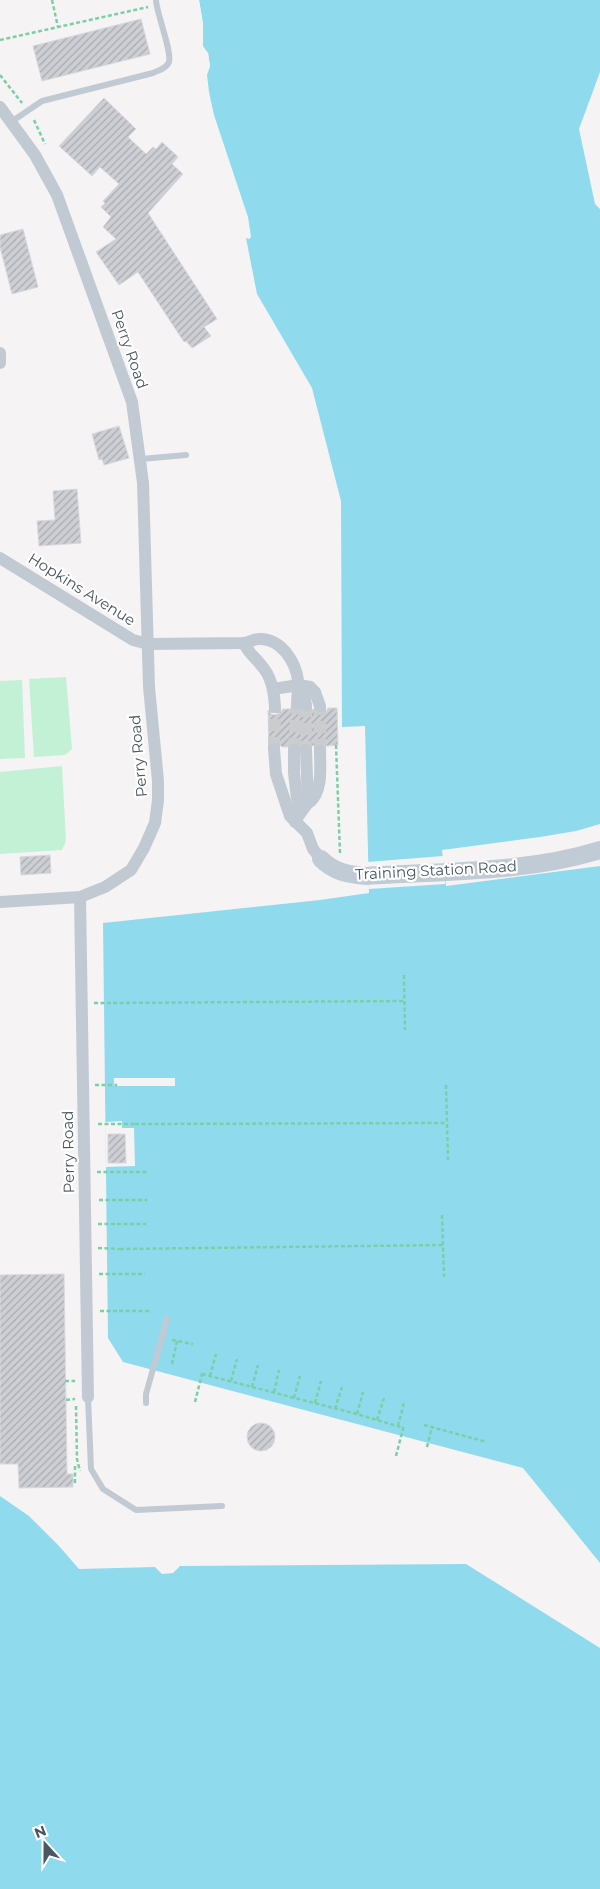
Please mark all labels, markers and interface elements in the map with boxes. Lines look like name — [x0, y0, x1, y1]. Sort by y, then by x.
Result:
street label: Perry Road — [108, 307, 152, 391]
street label: Hopkins Avenue — [25, 548, 139, 630]
street label: Perry Road — [125, 714, 151, 798]
street label: Training Station Road — [355, 856, 517, 884]
street label: Perry Road — [58, 1110, 78, 1194]
north arrow — [20, 1819, 70, 1869]
text: N — [32, 1821, 49, 1842]

